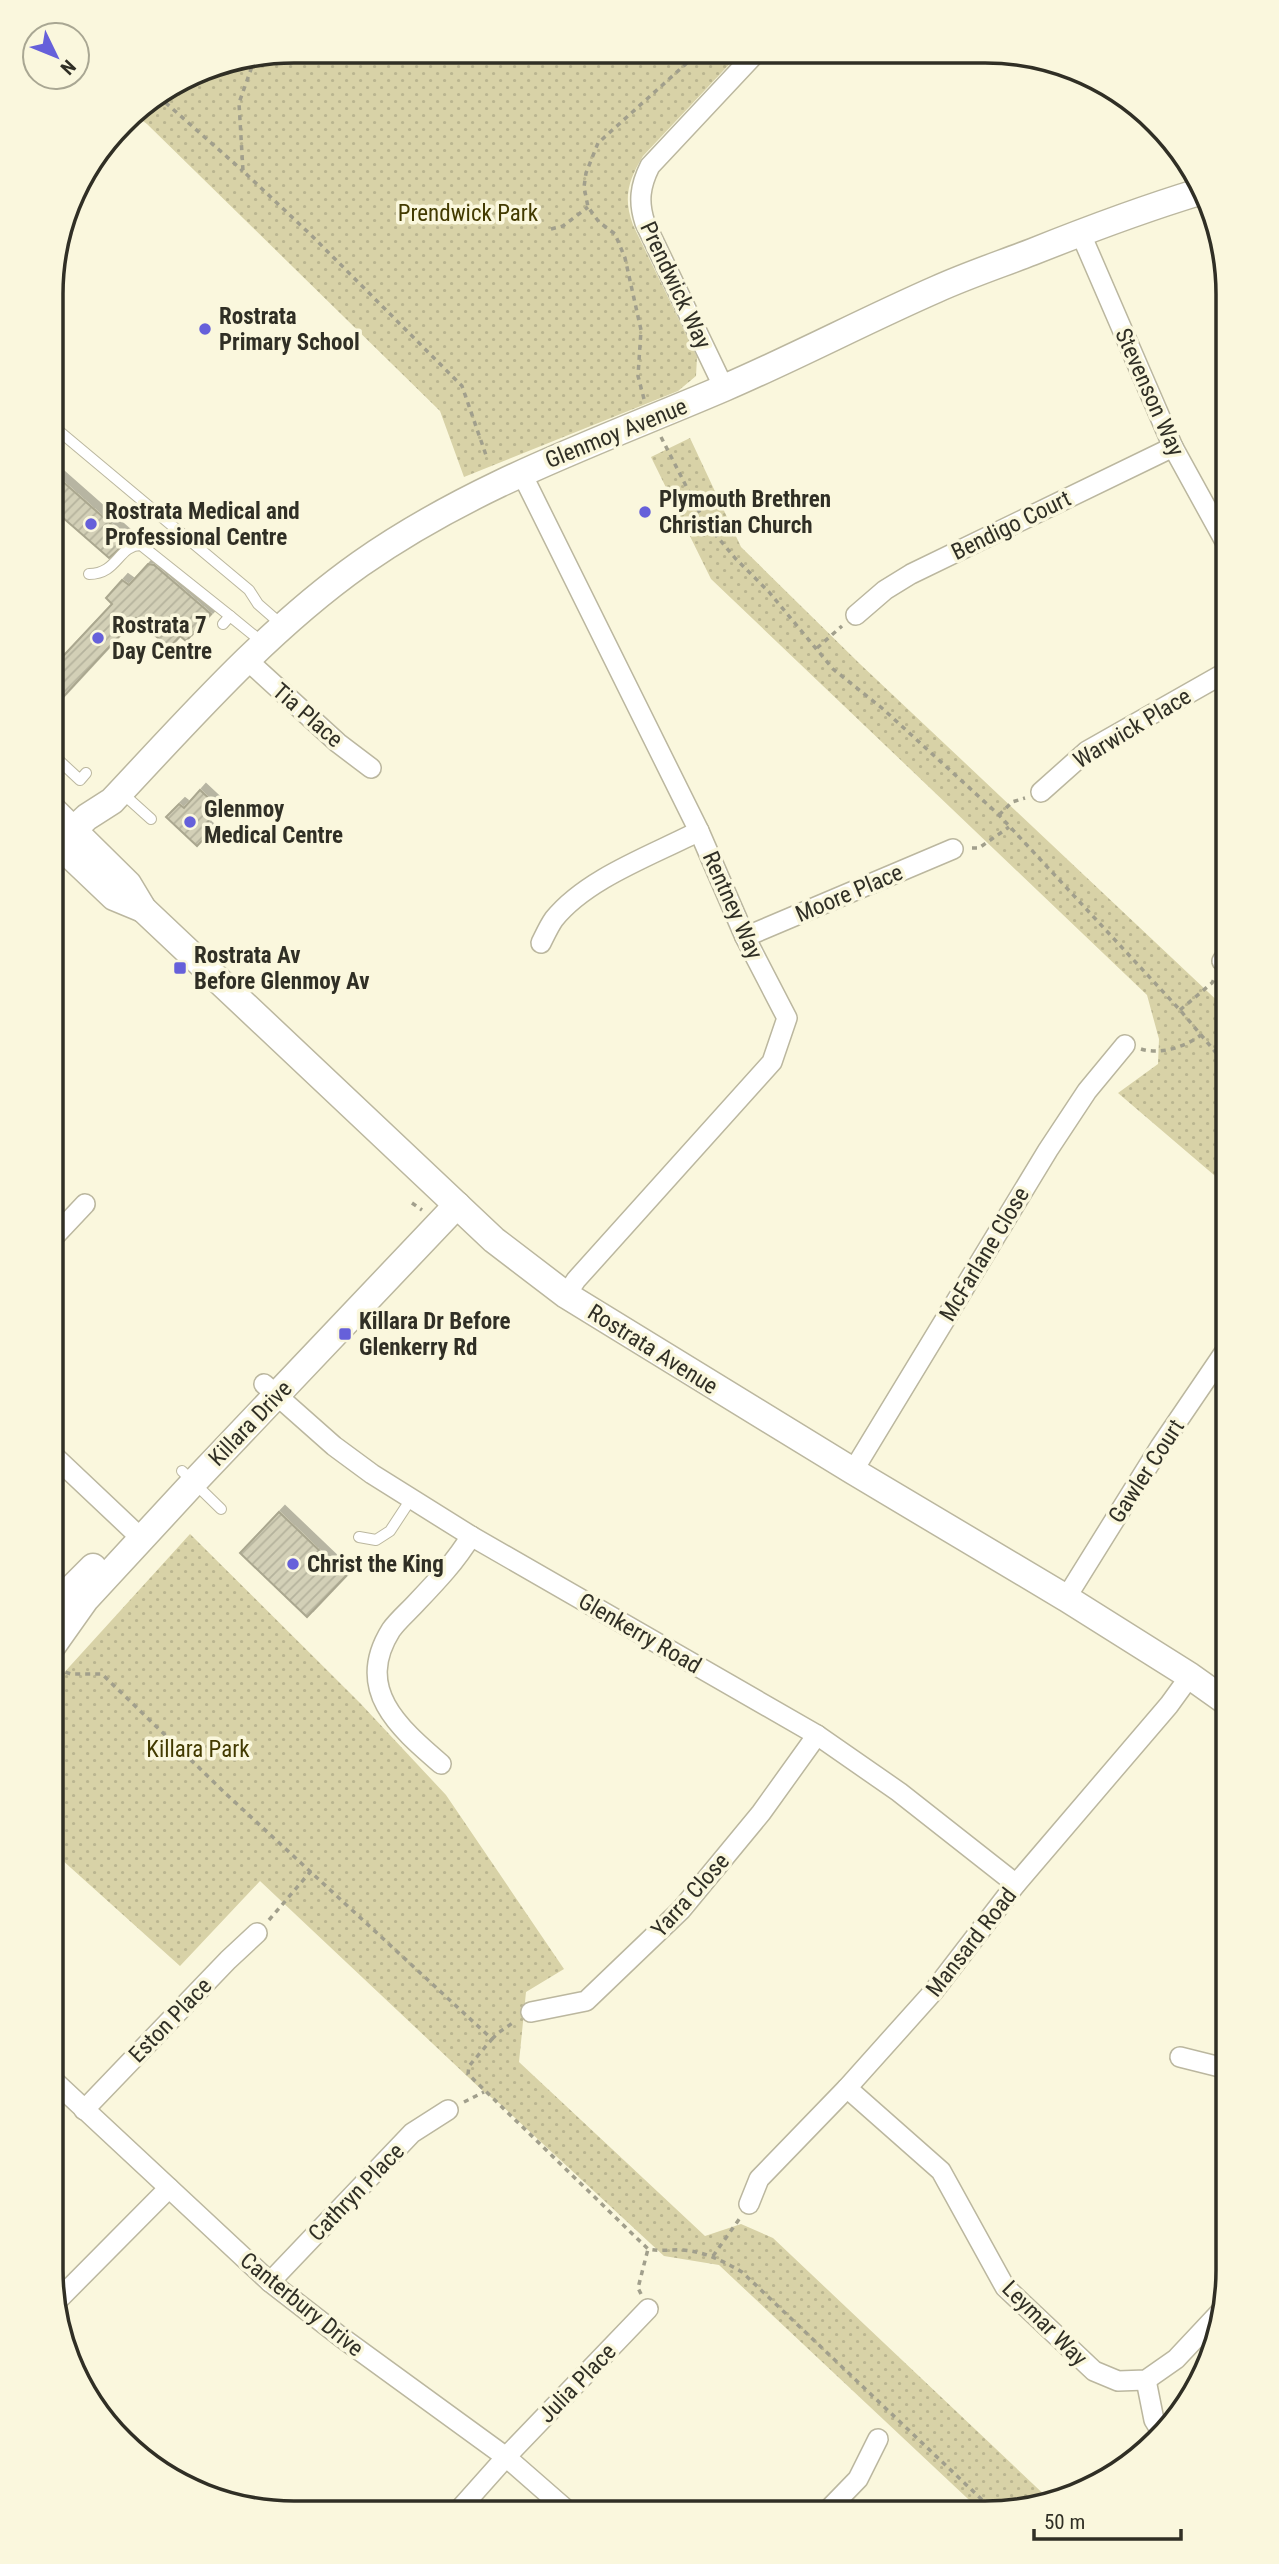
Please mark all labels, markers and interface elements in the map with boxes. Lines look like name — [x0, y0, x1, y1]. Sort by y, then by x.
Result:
north arrow — [21, 21, 91, 91]
text: N — [56, 55, 80, 79]
park label: Prendwick Park — [398, 200, 539, 227]
street label: Prendwick Way — [634, 217, 717, 353]
place label: Rostrata Primary School — [219, 303, 360, 356]
marker: Rostrata Primary School — [197, 321, 213, 337]
street label: Stevenson Way — [1109, 324, 1190, 461]
street label: Glenmoy Avenue — [541, 393, 691, 474]
street label: Bendigo Court — [947, 485, 1075, 566]
place label: Plymouth Brethren Christian Church — [659, 486, 831, 539]
place label: Rostrata Medical and Professional Centre — [105, 498, 300, 551]
marker: Plymouth Brethren Christian Church — [637, 504, 653, 520]
marker: Rostrata Medical and Professional Centre — [83, 516, 99, 532]
place label: Rostrata 7 Day Centre — [112, 612, 212, 665]
marker: Rostrata 7 Day Centre — [90, 630, 106, 646]
street label: Tia Place — [267, 678, 348, 753]
street label: Warwick Place — [1069, 683, 1196, 774]
place label: Glenmoy Medical Centre — [204, 796, 343, 849]
marker: Glenmoy Medical Centre — [182, 814, 198, 830]
street label: Rentney Way — [697, 847, 768, 964]
street label: Moore Place — [792, 859, 907, 928]
place label: Rostrata Av Before Glenmoy Av — [194, 942, 370, 995]
marker: Rostrata Av Before Glenmoy Av — [172, 960, 188, 976]
street label: McFarlane Close — [934, 1182, 1035, 1326]
street label: Rostrata Avenue — [583, 1299, 723, 1400]
place label: Killara Dr Before Glenkerry Rd — [359, 1308, 511, 1361]
marker: Killara Dr Before Glenkerry Rd — [337, 1326, 353, 1342]
street label: Killara Drive — [203, 1375, 298, 1472]
street label: Gawler Court — [1103, 1414, 1190, 1528]
place label: Christ the King — [307, 1551, 444, 1578]
marker: Christ the King — [285, 1556, 301, 1572]
street label: Glenkerry Road — [574, 1587, 706, 1679]
park label: Killara Park — [146, 1736, 250, 1763]
street label: Yarra Close — [646, 1848, 735, 1943]
street label: Mansard Road — [921, 1882, 1022, 2002]
street label: Eston Place — [124, 1973, 217, 2068]
street label: Cathryn Place — [303, 2138, 410, 2247]
street label: Canterbury Drive — [235, 2247, 369, 2362]
street label: Leymar Way — [996, 2275, 1093, 2372]
street label: Julia Place — [533, 2338, 622, 2429]
scale bar — [1034, 2498, 1181, 2542]
text: 50 m — [1044, 2510, 1085, 2534]

